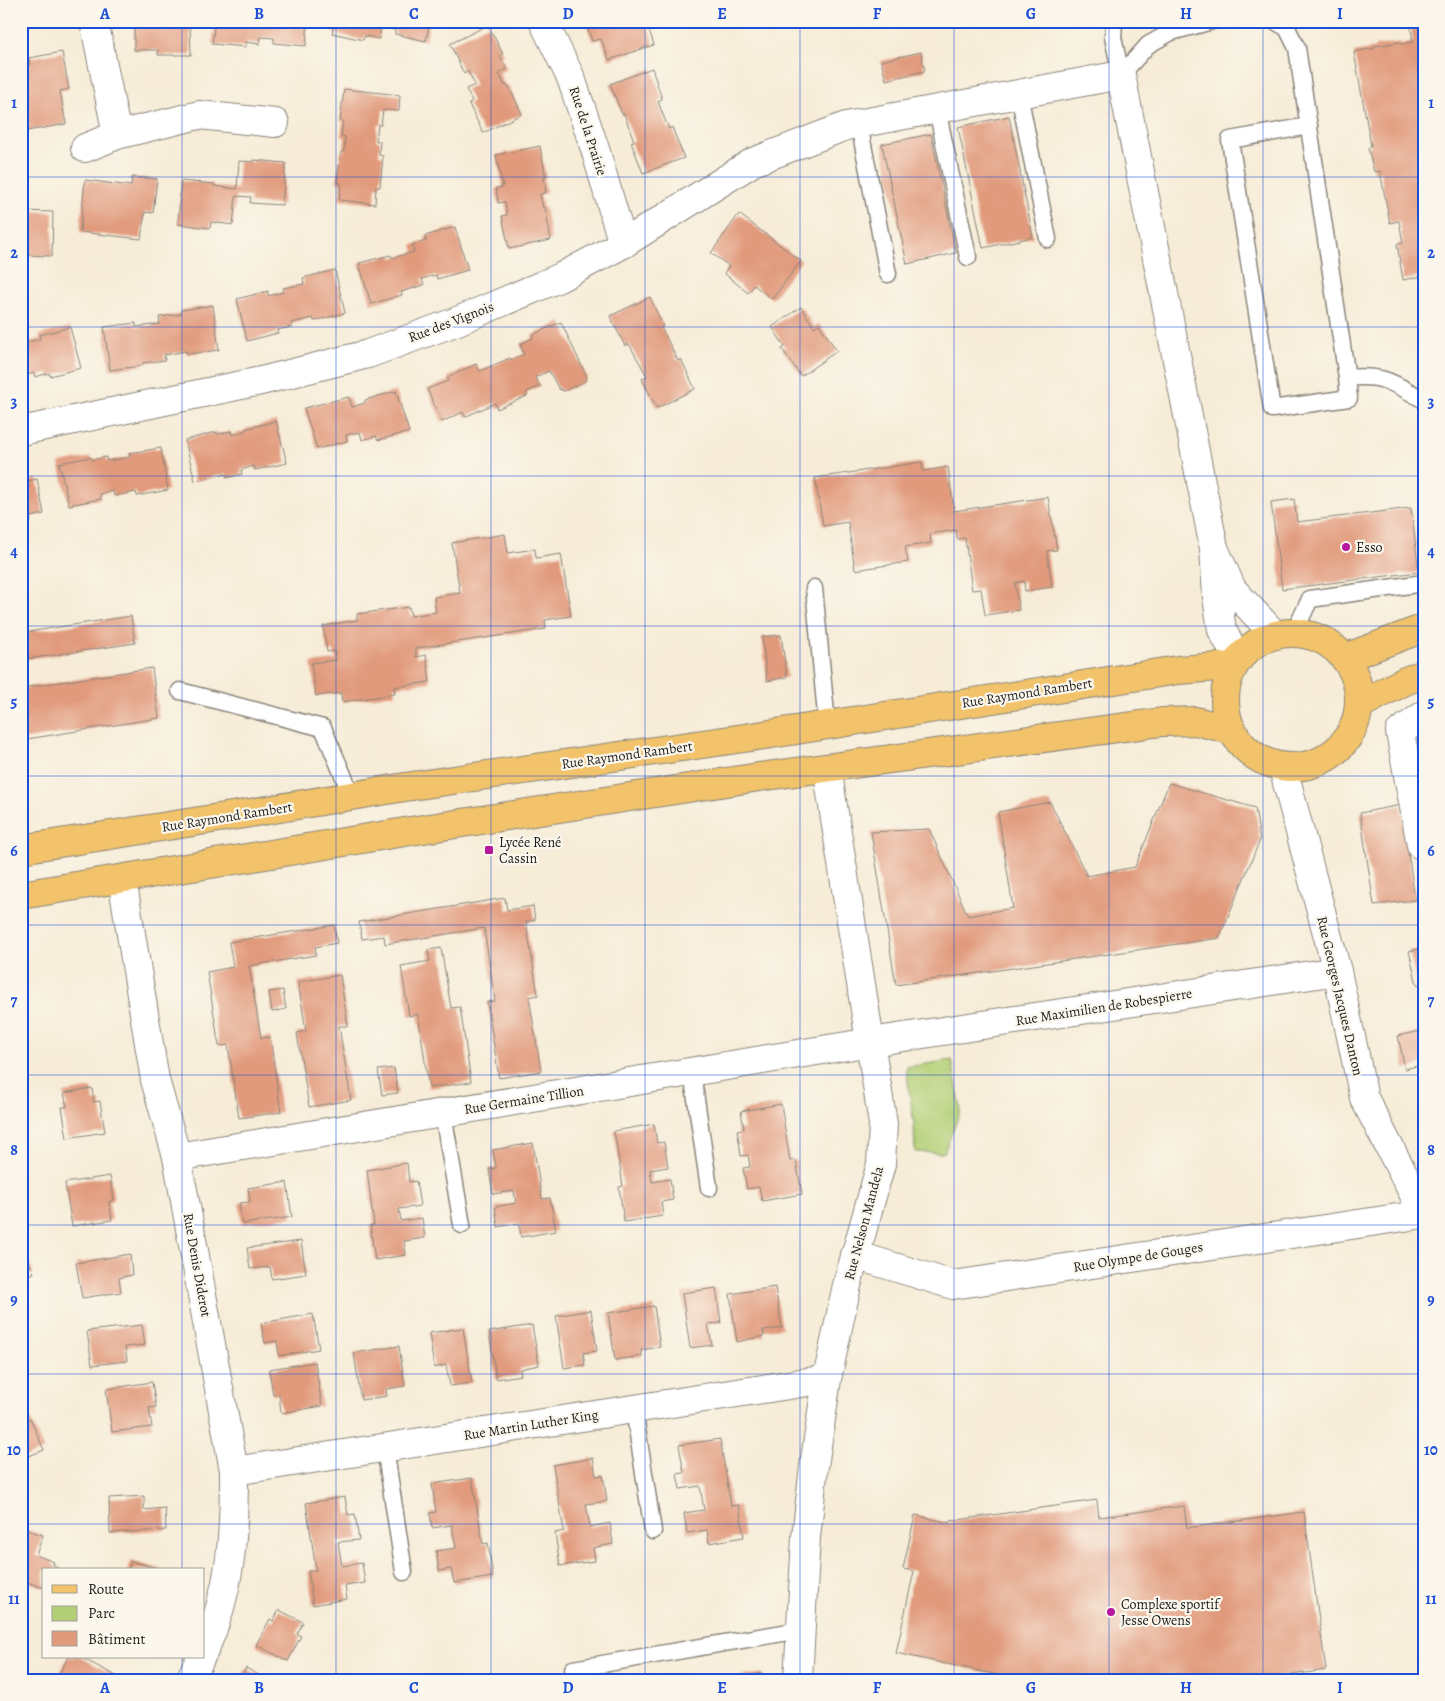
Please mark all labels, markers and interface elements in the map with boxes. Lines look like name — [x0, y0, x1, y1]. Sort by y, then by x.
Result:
text: A — [99, 3, 111, 25]
text: B — [254, 3, 264, 25]
text: C — [409, 3, 419, 25]
text: D — [562, 3, 574, 25]
text: E — [717, 3, 727, 25]
text: F — [873, 3, 882, 25]
text: G — [1026, 3, 1036, 25]
text: H — [1180, 3, 1192, 25]
text: I — [1337, 3, 1343, 25]
street label: Rue de la Prairie — [565, 84, 611, 178]
text: 1 — [11, 92, 17, 114]
text: 1 — [1428, 92, 1434, 114]
text: 2 — [10, 242, 18, 264]
text: 2 — [1427, 242, 1435, 264]
street label: Rue des Vignois — [406, 297, 496, 347]
text: 3 — [11, 391, 18, 413]
text: 3 — [1428, 391, 1435, 413]
place label: Esso — [1356, 538, 1383, 557]
text: 4 — [10, 541, 18, 563]
marker: Esso — [1340, 541, 1352, 553]
text: 4 — [1427, 541, 1435, 563]
street label: Rue Raymond Rambert — [960, 673, 1094, 713]
text: 5 — [11, 691, 18, 713]
text: 5 — [1428, 691, 1435, 713]
street label: Rue Raymond Rambert — [560, 736, 694, 774]
street label: Rue Raymond Rambert — [160, 797, 294, 837]
place label: Lycée René Cassin — [499, 833, 561, 868]
text: 6 — [10, 840, 18, 862]
text: 6 — [1427, 840, 1435, 862]
marker: Lycée René Cassin — [483, 844, 495, 856]
street label: Rue Georges Jacques Danton — [1312, 914, 1368, 1078]
street label: Rue Maximilien de Robespierre — [1014, 984, 1194, 1030]
text: 7 — [11, 990, 18, 1012]
text: 7 — [1428, 990, 1435, 1012]
street label: Rue Germaine Tillion — [463, 1081, 585, 1119]
text: 8 — [10, 1139, 18, 1161]
text: 8 — [1427, 1139, 1435, 1161]
street label: Rue Nelson Mandela — [840, 1164, 888, 1282]
street label: Rue Denis Diderot — [179, 1212, 216, 1319]
street label: Rue Olympe de Gouges — [1072, 1237, 1204, 1277]
text: 9 — [10, 1289, 18, 1311]
text: 9 — [1427, 1289, 1435, 1311]
street label: Rue Martin Luther King — [462, 1405, 600, 1445]
text: 10 — [7, 1439, 21, 1461]
text: 10 — [1424, 1439, 1438, 1461]
legend — [42, 1568, 205, 1658]
text: Route — [88, 1579, 124, 1599]
text: 11 — [8, 1588, 20, 1610]
text: 11 — [1425, 1588, 1437, 1610]
place label: Complexe sportif Jesse Owens — [1121, 1595, 1221, 1630]
text: Parc — [88, 1603, 115, 1623]
marker: Complexe sportif Jesse Owens — [1105, 1606, 1117, 1618]
text: Bâtiment — [88, 1629, 146, 1649]
text: A — [99, 1677, 111, 1699]
text: B — [254, 1677, 264, 1699]
text: C — [409, 1677, 419, 1699]
text: D — [562, 1677, 574, 1699]
text: E — [717, 1677, 727, 1699]
text: F — [873, 1677, 882, 1699]
text: G — [1026, 1677, 1036, 1699]
text: H — [1180, 1677, 1192, 1699]
text: I — [1337, 1677, 1343, 1699]

